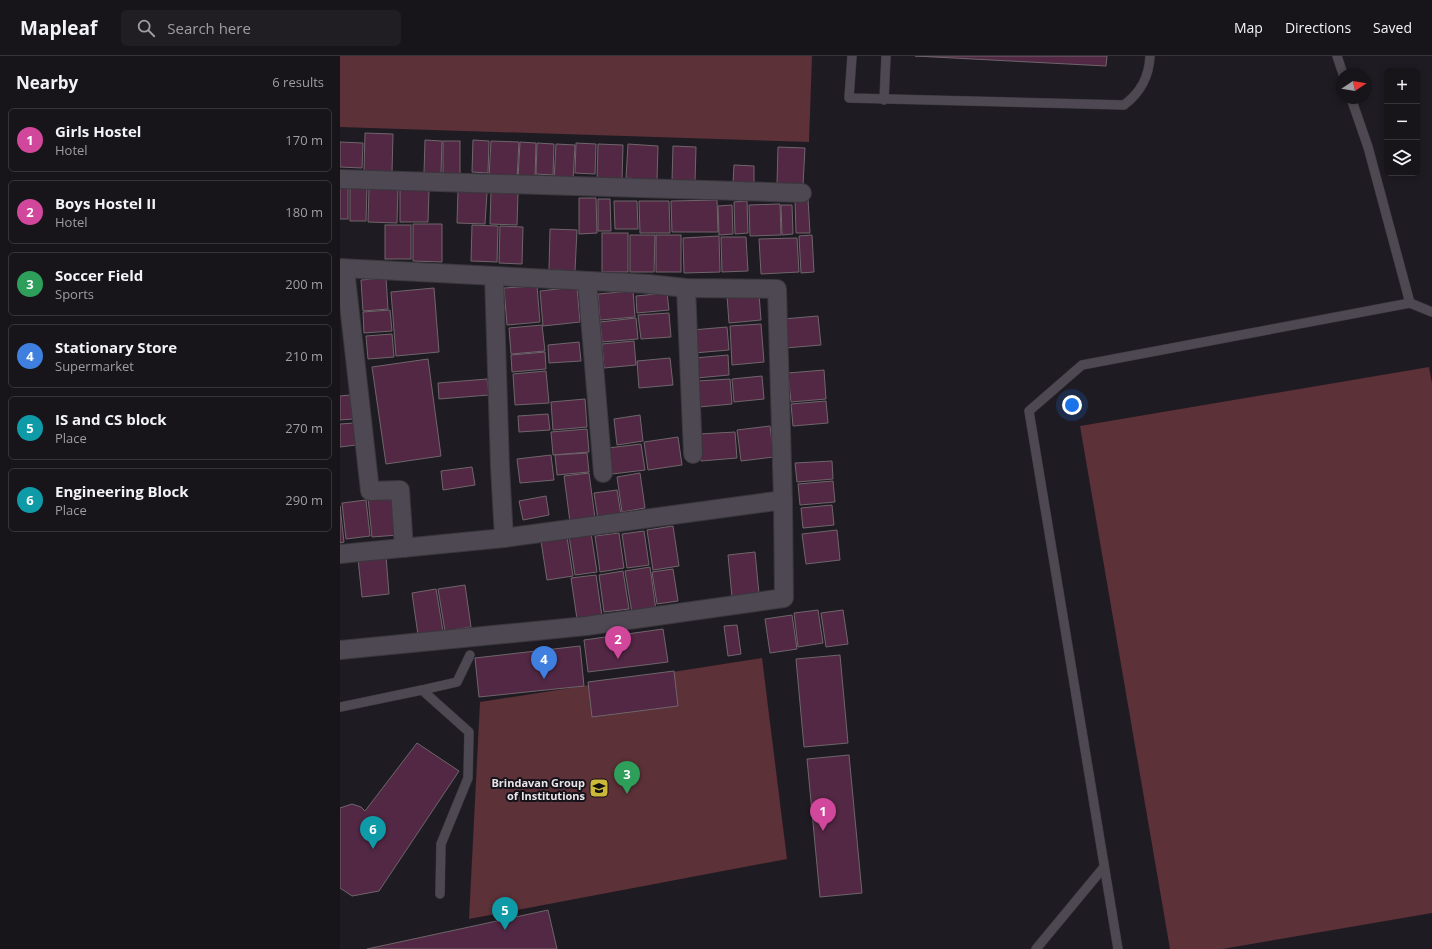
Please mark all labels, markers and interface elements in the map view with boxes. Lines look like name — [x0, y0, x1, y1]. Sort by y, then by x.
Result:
search box — [121, 10, 401, 46]
text: Mapleaf — [20, 15, 97, 41]
icon: search — [135, 17, 157, 39]
text: Search here — [167, 18, 251, 38]
text: Map — [1234, 18, 1263, 37]
text: Directions — [1285, 18, 1351, 37]
text: Saved — [1373, 18, 1412, 37]
north arrow — [1336, 68, 1372, 104]
map controls — [1384, 68, 1420, 176]
button: + — [1384, 68, 1420, 104]
text: Nearby — [16, 71, 78, 94]
text: 6 results — [272, 73, 324, 91]
button: − — [1384, 104, 1420, 140]
text: Girls Hostel — [55, 121, 141, 141]
text: 1 — [26, 131, 34, 149]
text: 170 m — [285, 131, 323, 149]
button: layers — [1384, 140, 1420, 176]
text: Hotel — [55, 141, 88, 159]
text: Boys Hostel II — [55, 193, 156, 213]
text: 2 — [26, 203, 34, 221]
text: 180 m — [285, 203, 323, 221]
text: Hotel — [55, 213, 88, 231]
text: Soccer Field — [55, 265, 143, 285]
text: 3 — [26, 275, 34, 293]
text: 200 m — [285, 275, 323, 293]
text: Sports — [55, 285, 94, 303]
text: Stationary Store — [55, 337, 177, 357]
text: 4 — [26, 347, 34, 365]
text: 210 m — [285, 347, 323, 365]
text: Supermarket — [55, 357, 134, 375]
your location — [1062, 395, 1082, 415]
text: IS and CS block — [55, 409, 167, 429]
text: 5 — [26, 419, 34, 437]
text: 270 m — [285, 419, 323, 437]
text: Place — [55, 429, 87, 447]
text: Engineering Block — [55, 481, 188, 501]
text: 6 — [26, 491, 34, 509]
text: 290 m — [285, 491, 323, 509]
text: Place — [55, 501, 87, 519]
pin: 2 — [605, 626, 631, 659]
pin: 4 — [531, 646, 557, 679]
pin: 3 — [614, 761, 640, 794]
place label: Brindavan Group of Institutions — [491, 775, 586, 803]
school or university icon: Brindavan Group of Institutions — [588, 777, 610, 799]
pin: 1 — [810, 798, 836, 831]
pin: 6 — [360, 816, 386, 849]
pin: 5 — [492, 897, 518, 930]

